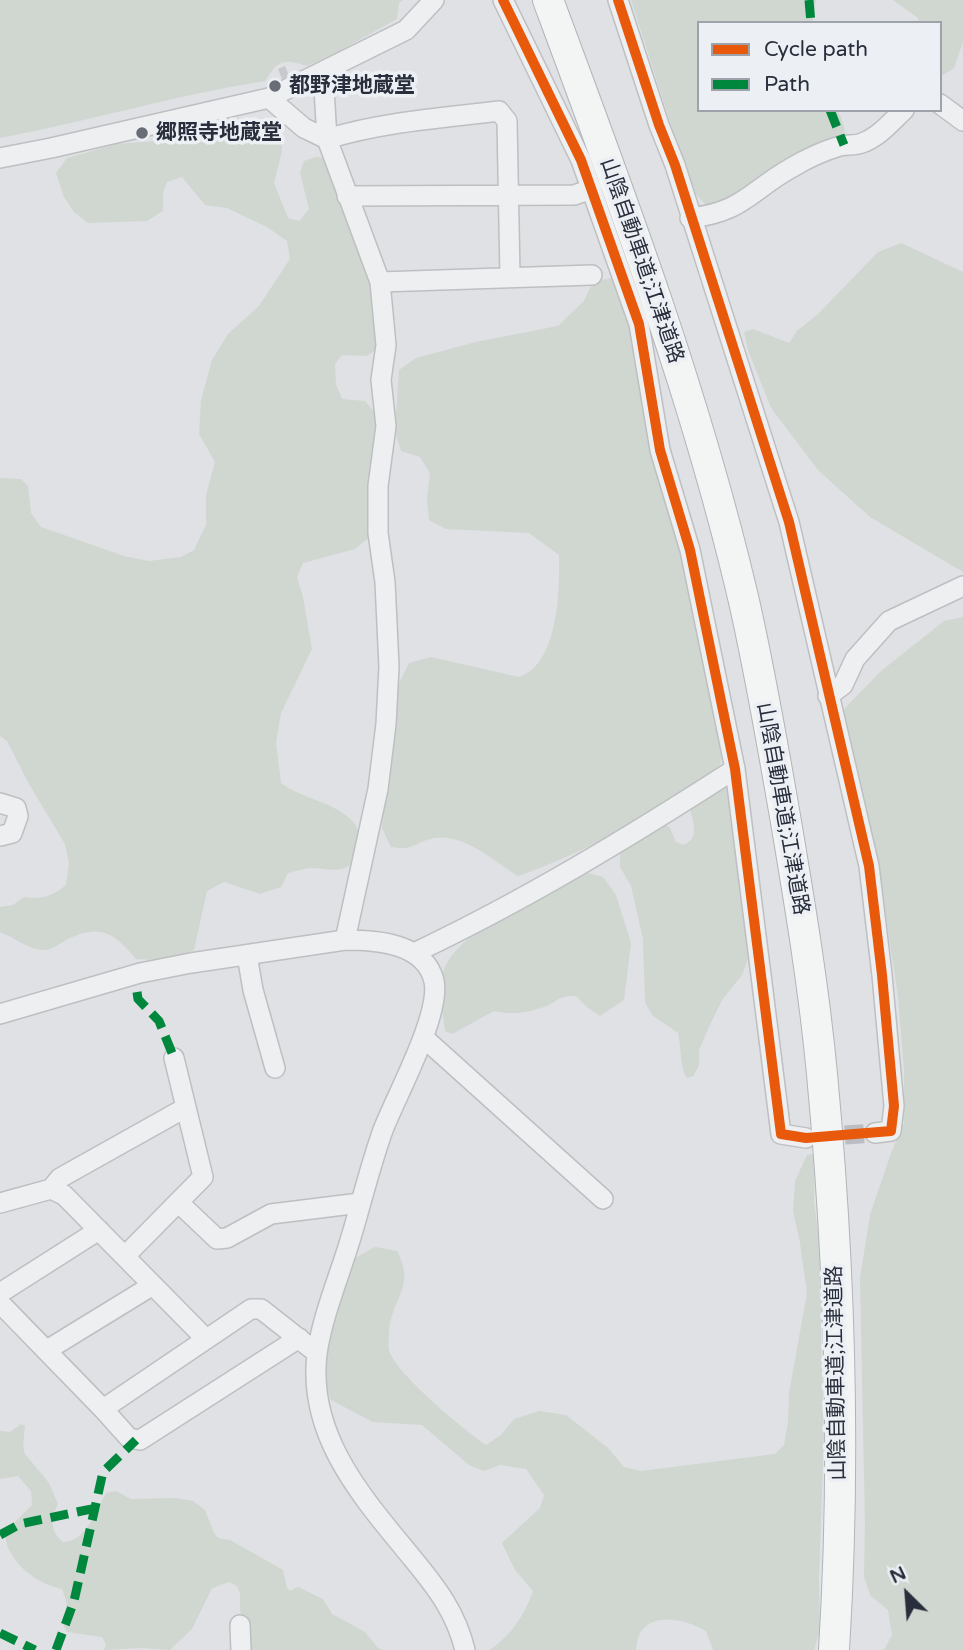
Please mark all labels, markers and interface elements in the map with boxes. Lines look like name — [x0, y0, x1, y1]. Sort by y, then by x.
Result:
legend — [697, 21, 942, 112]
text: Cycle path — [764, 37, 868, 62]
text: Path — [764, 72, 810, 97]
place label: 都野津地蔵堂 — [289, 73, 415, 99]
marker: 都野津地蔵堂 — [267, 78, 283, 94]
place label: 郷照寺地蔵堂 — [156, 120, 282, 146]
marker: 郷照寺地蔵堂 — [134, 125, 150, 141]
street label: 山陰自動車道;江津道路 — [594, 155, 688, 367]
street label: 山陰自動車道;江津道路 — [751, 701, 813, 917]
street label: 山陰自動車道;江津道路 — [823, 1265, 851, 1481]
north arrow — [872, 1559, 942, 1629]
text: N — [887, 1562, 910, 1588]

